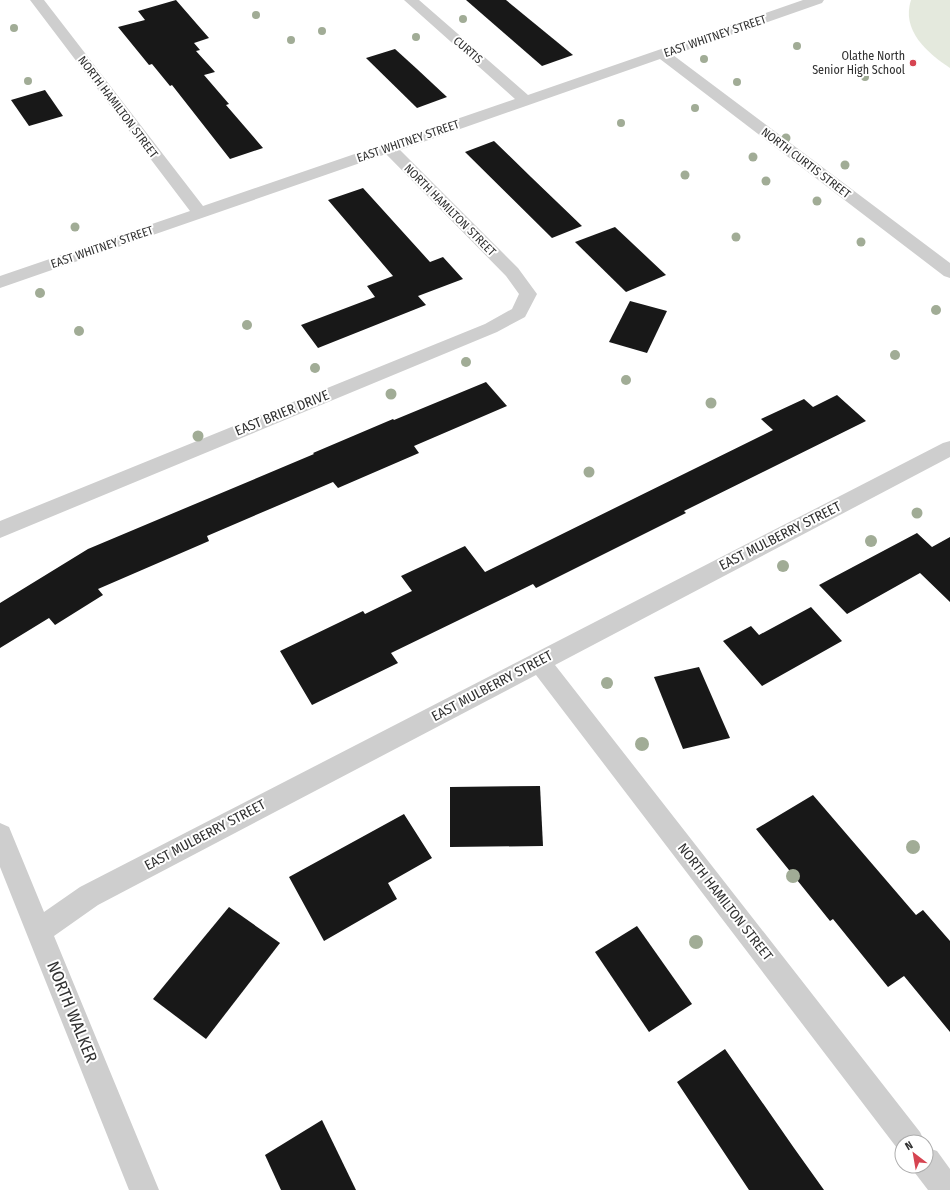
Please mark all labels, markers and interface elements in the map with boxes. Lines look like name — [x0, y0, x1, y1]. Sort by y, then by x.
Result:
street label: EAST WHITNEY STREET — [662, 12, 768, 60]
street label: CURTIS — [451, 34, 485, 66]
place label: Olathe North Senior High School — [812, 49, 905, 77]
street label: NORTH HAMILTON STREET — [75, 53, 161, 161]
marker: Olathe North Senior High School — [908, 58, 918, 68]
street label: EAST WHITNEY STREET — [355, 117, 461, 165]
street label: NORTH CURTIS STREET — [759, 125, 854, 201]
street label: NORTH HAMILTON STREET — [401, 161, 499, 259]
street label: EAST WHITNEY STREET — [49, 223, 155, 271]
street label: EAST BRIER DRIVE — [233, 386, 332, 440]
street label: EAST MULBERRY STREET — [716, 498, 844, 574]
street label: EAST MULBERRY STREET — [429, 647, 556, 725]
street label: EAST MULBERRY STREET — [142, 796, 269, 874]
street label: NORTH HAMILTON STREET — [674, 840, 776, 965]
street label: NORTH WALKER — [42, 958, 102, 1066]
north arrow — [894, 1134, 934, 1174]
text: N — [903, 1139, 915, 1153]

